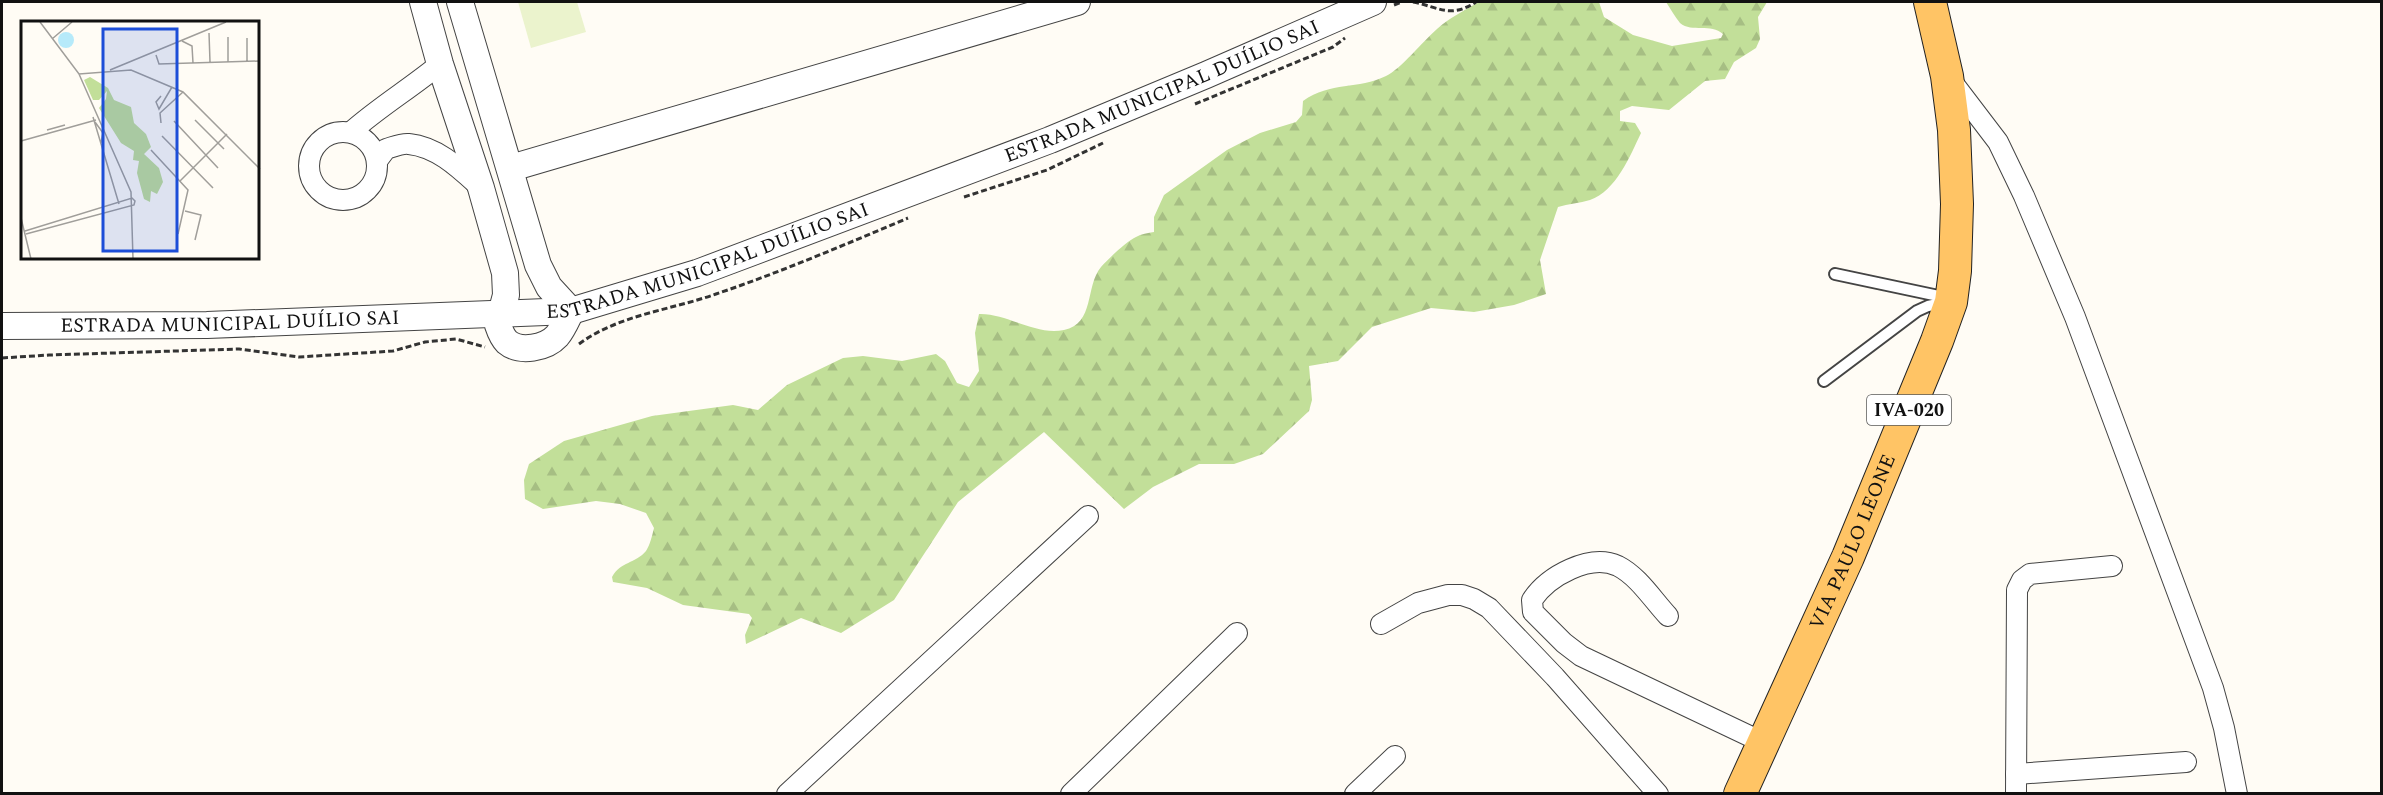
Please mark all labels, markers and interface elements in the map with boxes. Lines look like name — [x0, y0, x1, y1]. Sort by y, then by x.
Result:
street label: ESTRADA MUNICIPAL DUÍLIO SAI — [1000, 12, 1324, 171]
inset map — [21, 21, 260, 260]
street label: ESTRADA MUNICIPAL DUÍLIO SAI — [545, 195, 873, 327]
street label: ESTRADA MUNICIPAL DUÍLIO SAI — [60, 303, 400, 341]
road number: IVA-020 — [1867, 395, 1951, 425]
street label: VIA PAULO LEONE — [1802, 450, 1904, 635]

